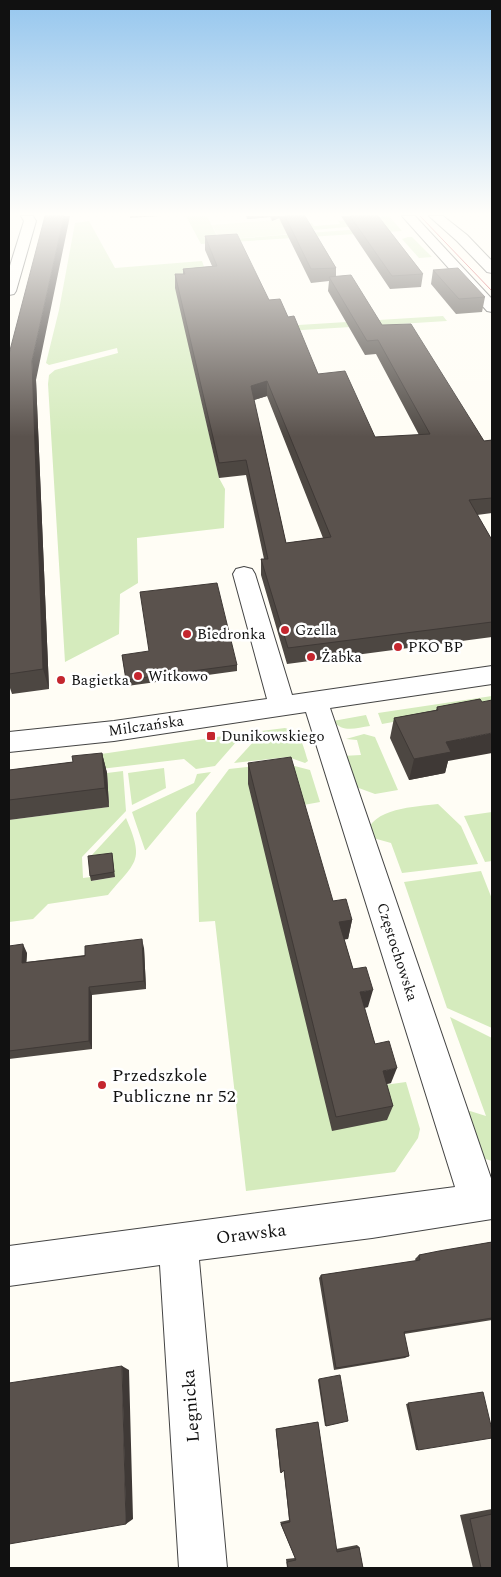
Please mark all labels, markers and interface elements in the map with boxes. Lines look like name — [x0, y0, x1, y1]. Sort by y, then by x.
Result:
place label: Gzella — [295, 619, 338, 642]
place label: Biedronka — [197, 623, 266, 646]
marker: Gzella — [279, 624, 291, 636]
marker: Biedronka — [181, 628, 193, 640]
place label: PKO BP — [408, 636, 463, 659]
marker: PKO BP — [392, 641, 404, 653]
place label: Żabka — [321, 646, 362, 669]
marker: Żabka — [305, 651, 317, 663]
place label: Witkowo — [148, 665, 208, 688]
place label: Bagietka — [71, 669, 130, 692]
marker: Witkowo — [132, 670, 144, 682]
marker: Bagietka — [55, 674, 67, 686]
street label: Milczańska — [107, 709, 186, 743]
place label: Dunikowskiego — [221, 725, 325, 748]
marker: Dunikowskiego — [205, 730, 217, 742]
street label: Częstochowska — [370, 900, 424, 1005]
place label: Przedszkole Publiczne nr 52 — [112, 1062, 236, 1110]
marker: Przedszkole Publiczne nr 52 — [96, 1079, 108, 1091]
street label: Orawska — [214, 1216, 288, 1252]
street label: Legnicka — [175, 1368, 207, 1443]

